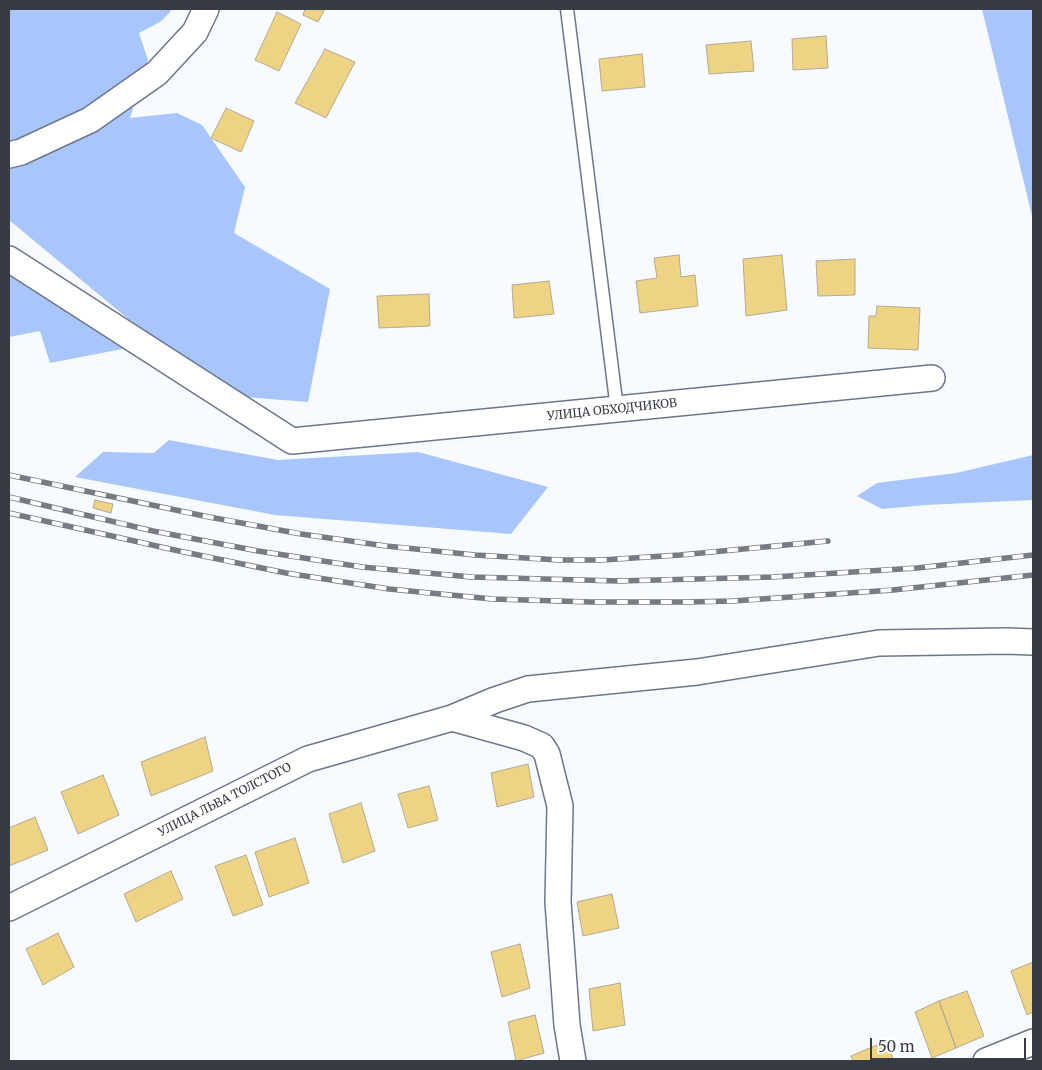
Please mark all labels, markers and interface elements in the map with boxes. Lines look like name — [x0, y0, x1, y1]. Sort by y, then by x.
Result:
street label: УЛИЦА ОБХОДЧИКОВ — [546, 396, 678, 424]
street label: УЛИЦА ЛЬВА ТОЛСТОГО — [156, 760, 294, 840]
scale bar — [872, 1028, 1028, 1060]
text: 50 m — [878, 1037, 915, 1056]

